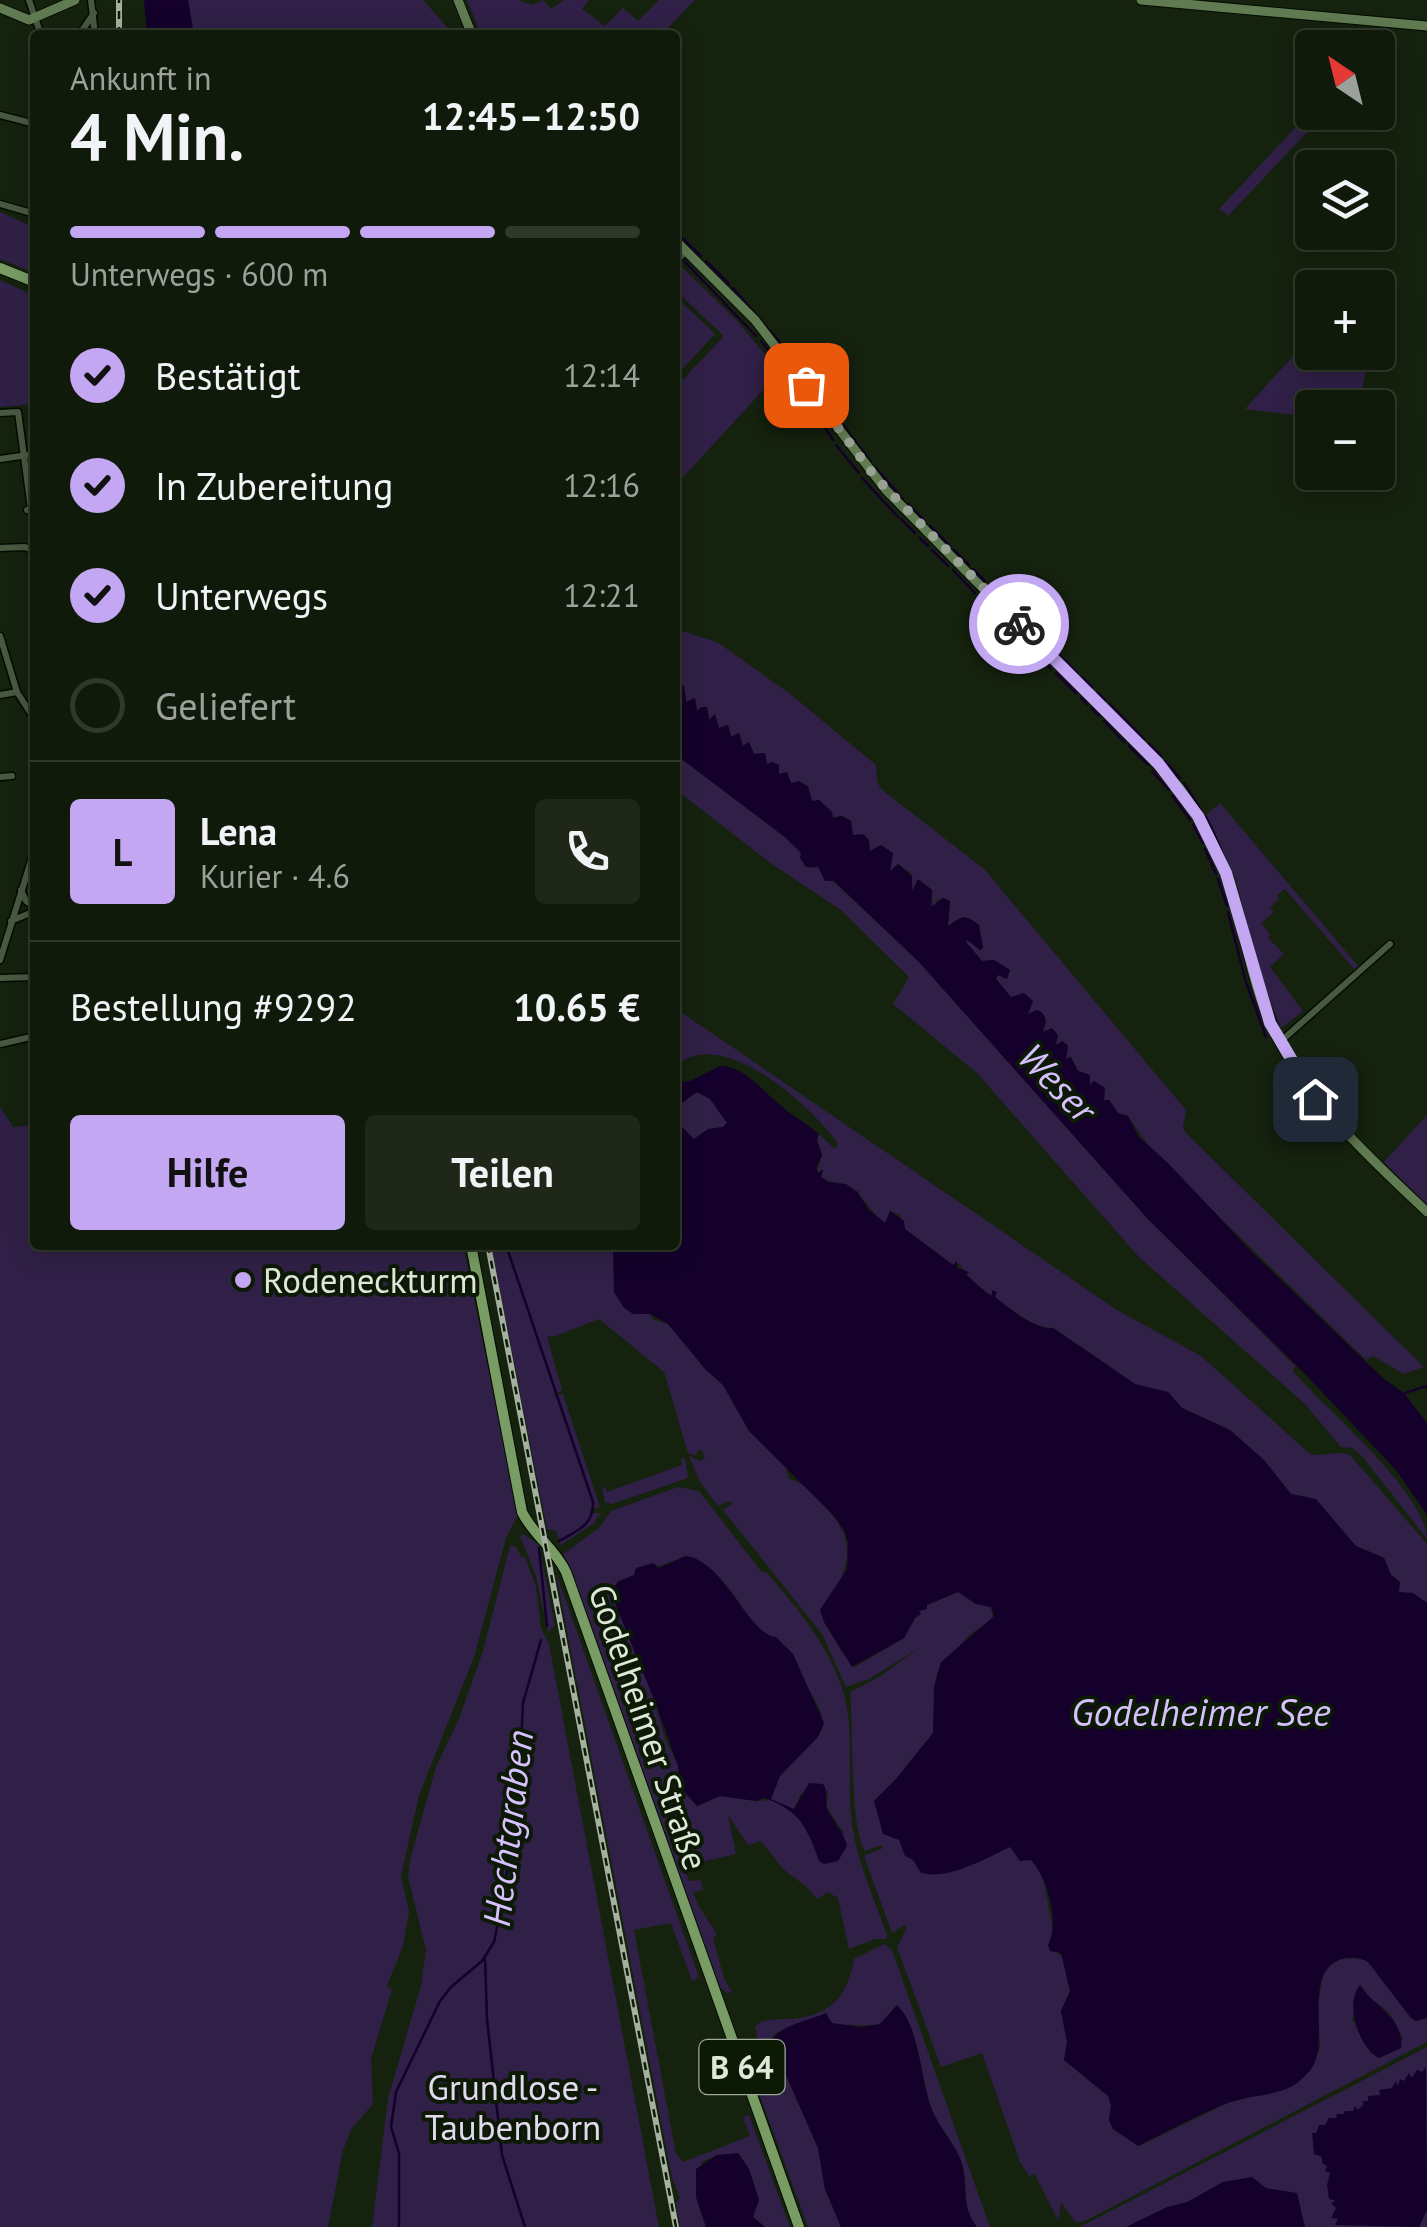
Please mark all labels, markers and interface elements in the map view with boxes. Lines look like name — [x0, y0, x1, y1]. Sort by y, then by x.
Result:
north arrow — [1295, 30, 1395, 130]
map controls — [1295, 30, 1395, 490]
text: Ankunft in — [70, 57, 211, 99]
text: 12:45–12:50 — [422, 91, 640, 140]
text: 4 Min. — [70, 94, 244, 178]
button: layers — [1295, 150, 1395, 250]
text: Unterwegs · 600 m — [70, 253, 328, 295]
button: + — [1295, 270, 1395, 370]
pin — [764, 343, 849, 428]
icon: check — [70, 348, 125, 403]
text: Bestätigt — [155, 351, 301, 400]
text: 12:14 — [563, 354, 640, 396]
icon: bag — [779, 358, 834, 413]
button: − — [1295, 390, 1395, 490]
icon: check — [70, 458, 125, 513]
text: In Zubereitung — [155, 461, 393, 510]
text: 12:16 — [563, 464, 640, 506]
icon: check — [70, 568, 125, 623]
text: Unterwegs — [155, 571, 328, 620]
text: 12:21 — [563, 574, 640, 616]
courier — [969, 574, 1069, 674]
icon: bike — [992, 597, 1047, 652]
text: Geliefert — [155, 681, 296, 730]
button: phone — [535, 799, 640, 904]
text: Lena — [200, 806, 277, 855]
text: L — [113, 827, 132, 876]
text: Kurier · 4.6 — [200, 855, 350, 897]
text: Bestellung #9292 — [70, 982, 357, 1031]
text: 10.65 € — [513, 982, 640, 1031]
water label: Weser — [1009, 1032, 1109, 1134]
pin — [1273, 1057, 1358, 1142]
icon: home — [1288, 1072, 1343, 1127]
button: Hilfe — [70, 1115, 345, 1230]
button: Teilen — [365, 1115, 640, 1230]
place label: Rodeneckturm — [263, 1257, 478, 1303]
marker: Rodeneckturm — [232, 1269, 254, 1291]
street label: Godelheimer Straße — [579, 1578, 719, 1876]
water label: Godelheimer See — [1071, 1687, 1331, 1736]
water label: Hechtgraben — [471, 1727, 543, 1929]
road number: B 64 — [700, 2040, 784, 2094]
park label: Grundlose - Taubenborn — [425, 2064, 601, 2150]

